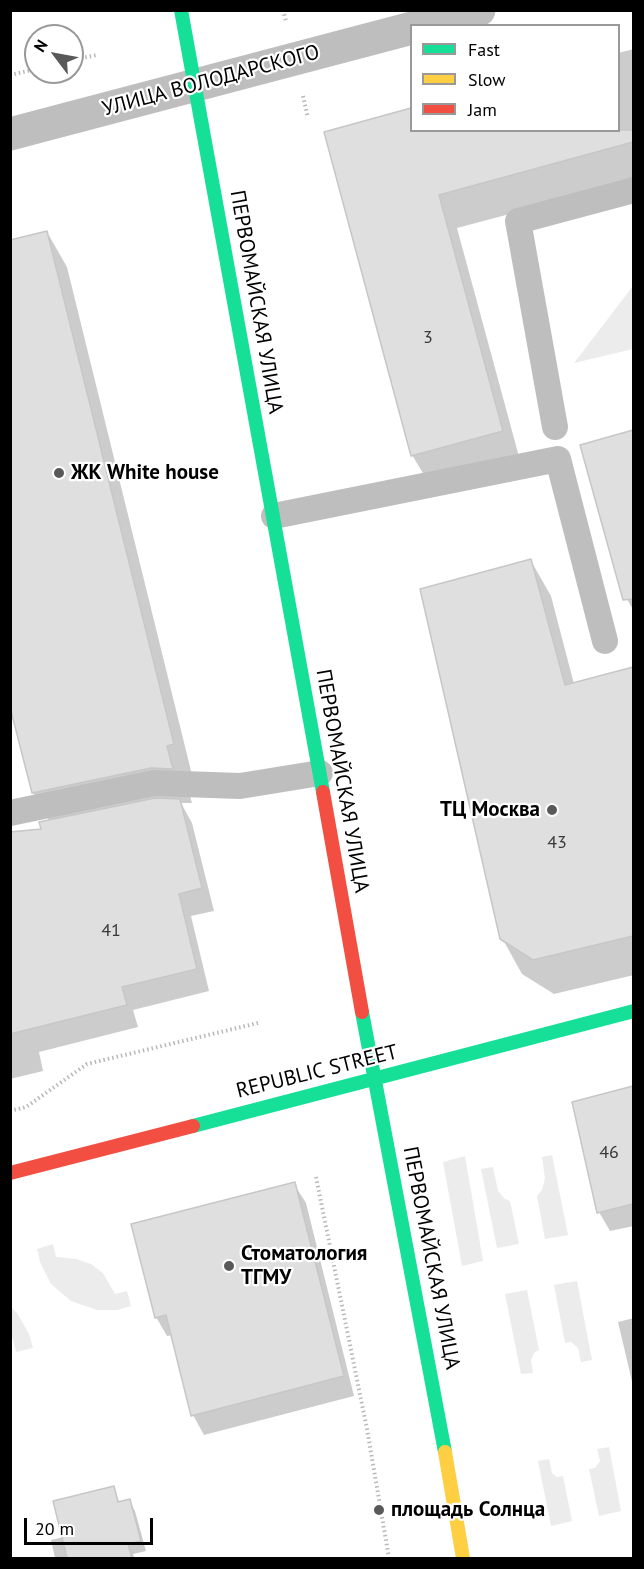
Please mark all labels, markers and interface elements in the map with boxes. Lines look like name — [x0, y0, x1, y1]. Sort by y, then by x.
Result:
north arrow — [24, 24, 84, 84]
legend — [410, 24, 620, 132]
text: N — [29, 36, 52, 55]
text: Fast — [468, 38, 500, 61]
street label: УЛИЦА ВОЛОДАРСКОГО — [100, 40, 322, 122]
text: Slow — [468, 68, 506, 91]
text: Jam — [468, 98, 497, 121]
street label: ПЕРВОМАЙСКАЯ УЛИЦА — [224, 188, 288, 416]
house number: 3 — [423, 327, 433, 349]
place label: ЖК White house — [71, 460, 219, 486]
marker: ЖК White house — [52, 466, 66, 480]
street label: ПЕРВОМАЙСКАЯ УЛИЦА — [310, 667, 374, 895]
place label: ТЦ Москва — [440, 797, 540, 823]
marker: ТЦ Москва — [545, 803, 559, 817]
house number: 43 — [547, 832, 567, 854]
house number: 41 — [101, 920, 121, 942]
street label: REPUBLIC STREET — [234, 1040, 400, 1104]
house number: 46 — [599, 1142, 619, 1164]
street label: ПЕРВОМАЙСКАЯ УЛИЦА — [397, 1144, 465, 1372]
place label: Стоматология ТГМУ — [241, 1241, 367, 1291]
marker: Стоматология ТГМУ — [222, 1259, 236, 1273]
place label: площадь Солнца — [391, 1497, 545, 1523]
marker: площадь Солнца — [372, 1503, 386, 1517]
scale bar — [27, 1506, 156, 1544]
text: 20 m — [35, 1517, 74, 1540]

